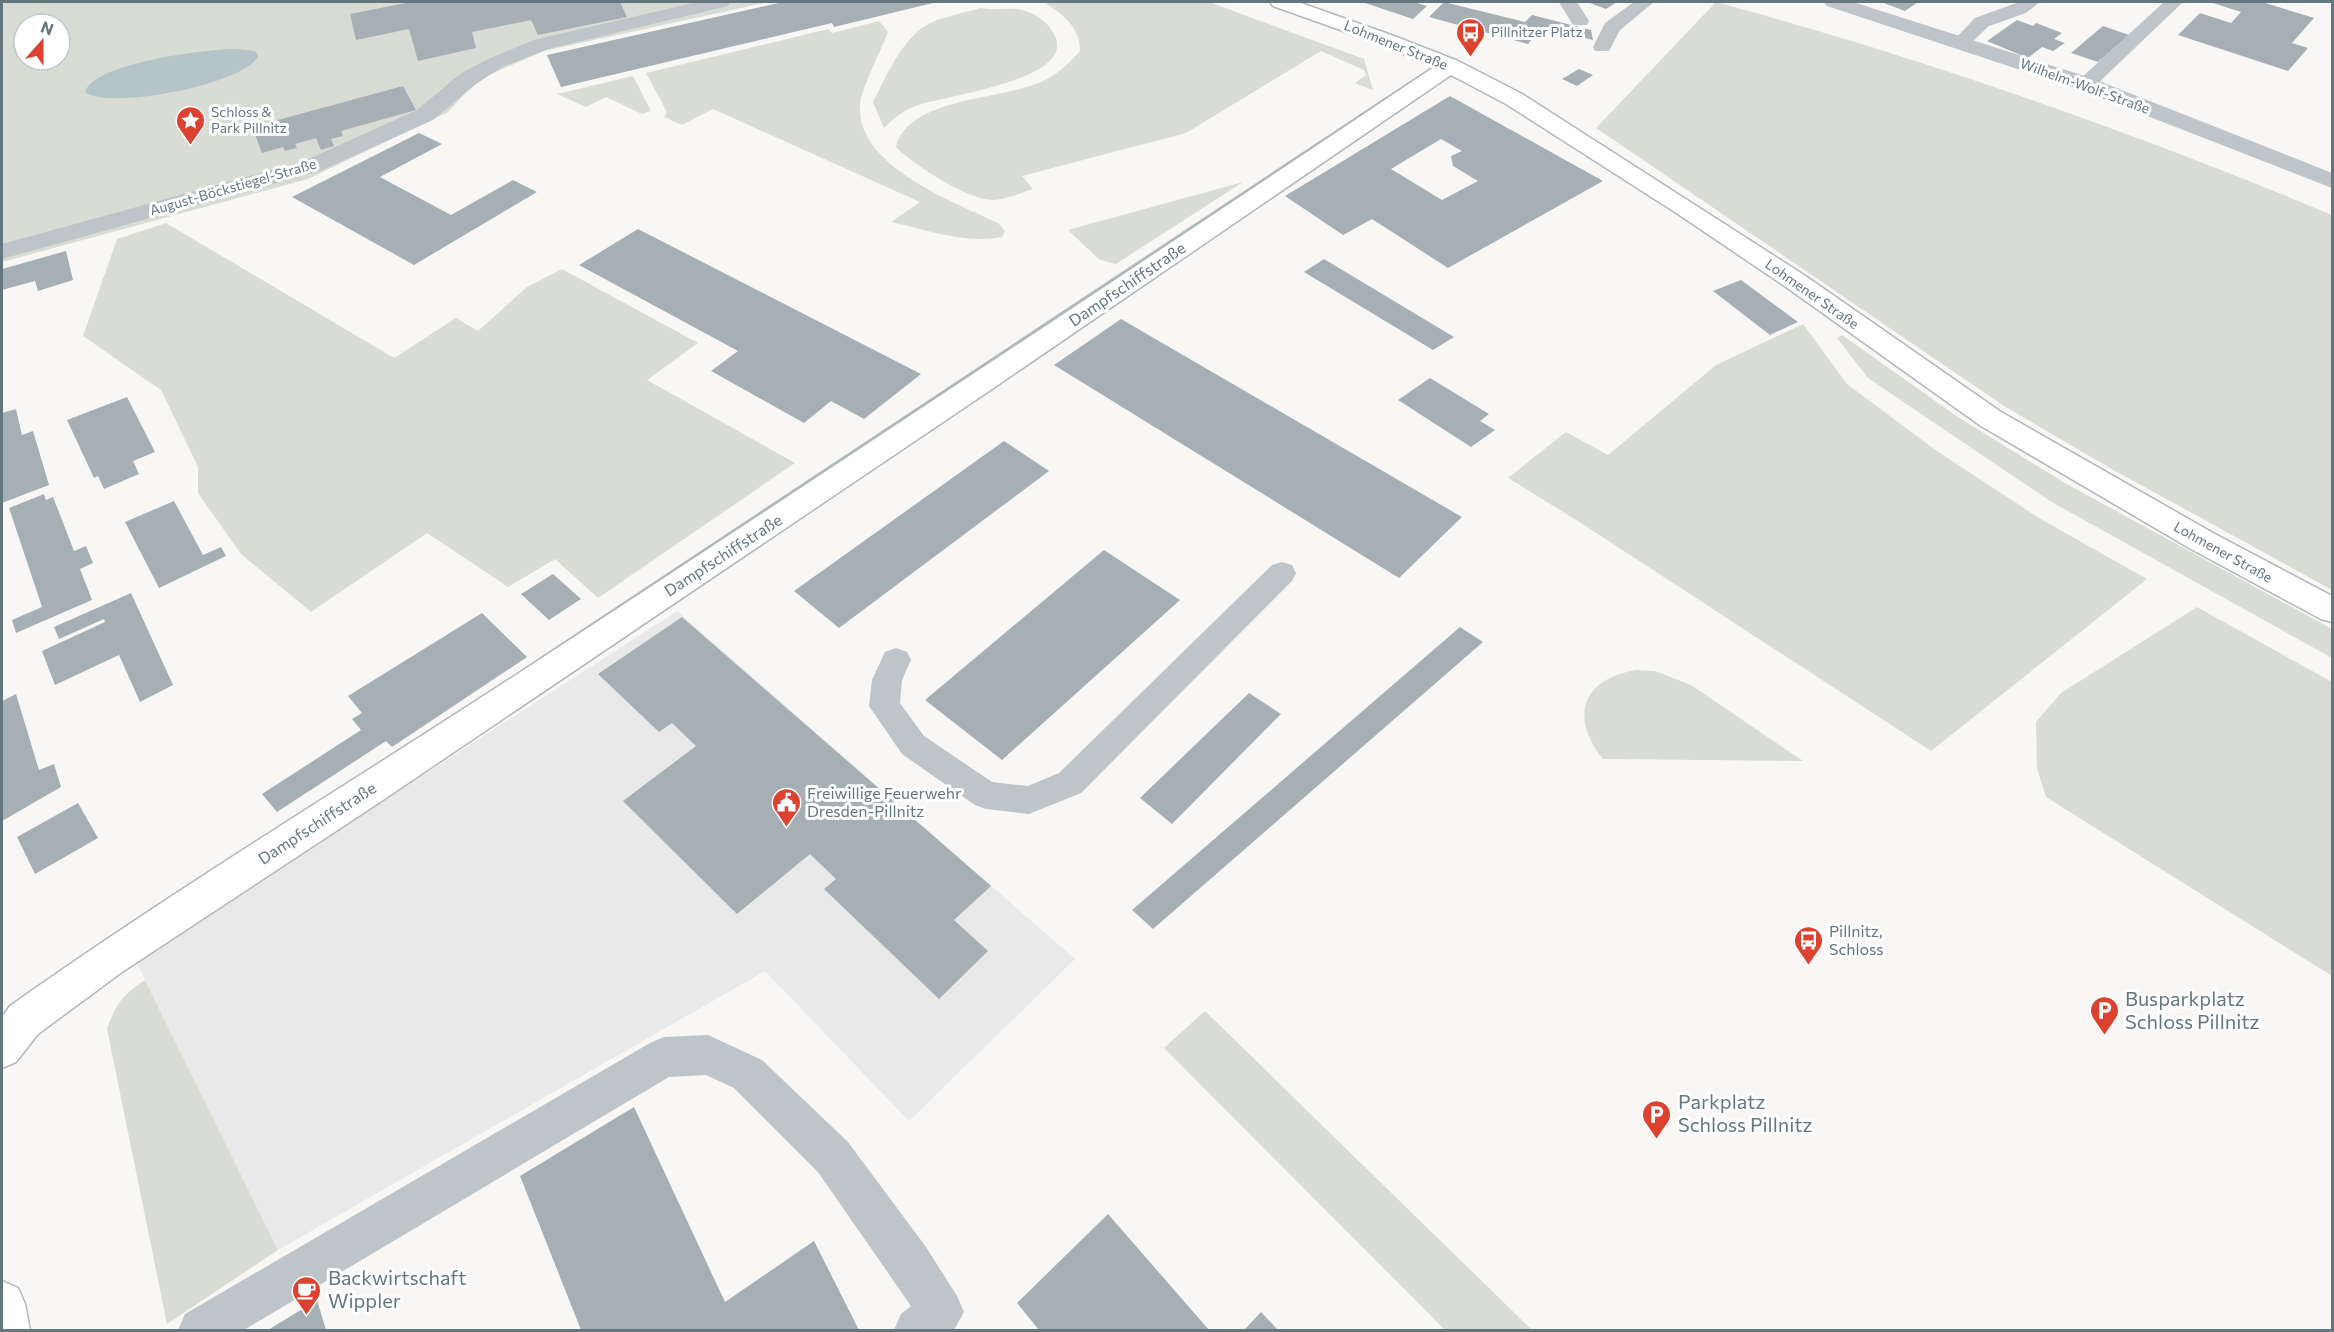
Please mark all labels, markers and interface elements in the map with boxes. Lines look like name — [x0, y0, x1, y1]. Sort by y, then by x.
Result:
north arrow — [12, 12, 72, 72]
street label: Lohmener Straße — [1342, 16, 1450, 73]
bus stop icon: Pillnitzer Platz — [1454, 16, 1486, 58]
text: N — [39, 17, 57, 39]
place label: Pillnitzer Platz — [1491, 23, 1583, 40]
street label: Wilhelm-Wolf-Straße — [2018, 54, 2152, 117]
place label: Schloss & Park Pillnitz — [211, 103, 287, 136]
place icon: Schloss & Park Pillnitz — [174, 104, 206, 146]
street label: August-Böckstiegel-Straße — [148, 155, 318, 218]
street label: Dampfschiffstraße — [1065, 238, 1189, 330]
street label: Lohmener Straße — [1762, 255, 1862, 332]
street label: Dampfschiffstraße — [660, 509, 785, 600]
street label: Lohmener Straße — [2171, 517, 2276, 586]
street label: Dampfschiffstraße — [254, 777, 379, 868]
place label: Freiwillige Feuerwehr Dresden-Pillnitz — [807, 783, 962, 820]
public building icon: Freiwillige Feuerwehr Dresden-Pillnitz — [770, 786, 802, 828]
place label: Pillnitz, Schloss — [1829, 921, 1883, 958]
bus stop icon: Pillnitz, Schloss — [1792, 924, 1824, 966]
place label: Busparkplatz Schloss Pillnitz — [2125, 986, 2260, 1033]
parking icon: Busparkplatz Schloss Pillnitz — [2088, 994, 2120, 1036]
place label: Parkplatz Schloss Pillnitz — [1678, 1089, 1813, 1136]
parking icon: Parkplatz Schloss Pillnitz — [1641, 1098, 1673, 1140]
place label: Backwirtschaft Wippler — [328, 1265, 466, 1312]
cafe icon: Backwirtschaft Wippler — [291, 1274, 323, 1316]

